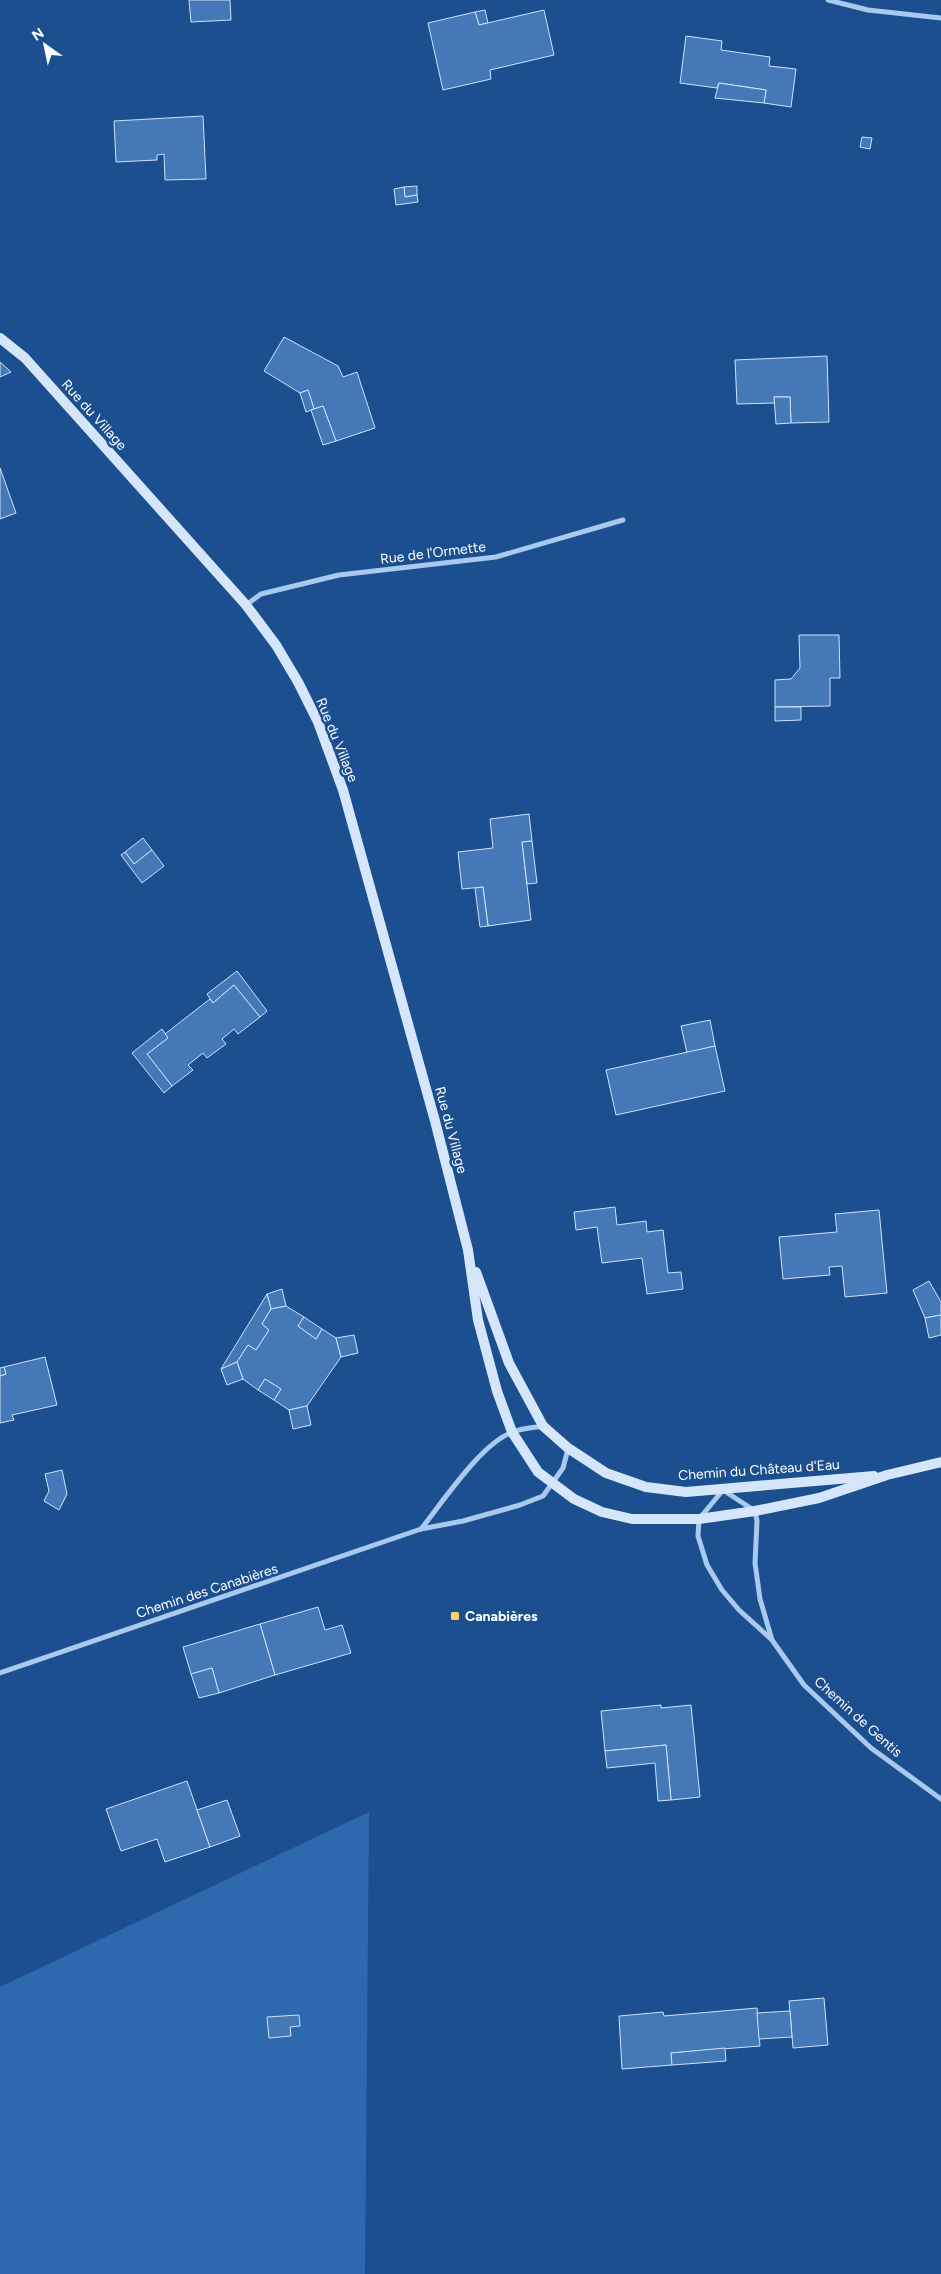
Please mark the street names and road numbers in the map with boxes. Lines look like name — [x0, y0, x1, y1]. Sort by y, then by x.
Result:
street label: Rue du Village — [58, 376, 130, 454]
street label: Rue de l'Ormette — [379, 538, 487, 568]
street label: Rue du Village — [312, 695, 362, 785]
street label: Rue du Village — [431, 1085, 471, 1176]
street label: Chemin du Château d'Eau — [678, 1456, 840, 1484]
street label: Chemin des Canabières — [134, 1560, 280, 1622]
street label: Chemin de Gentis — [811, 1673, 905, 1761]

